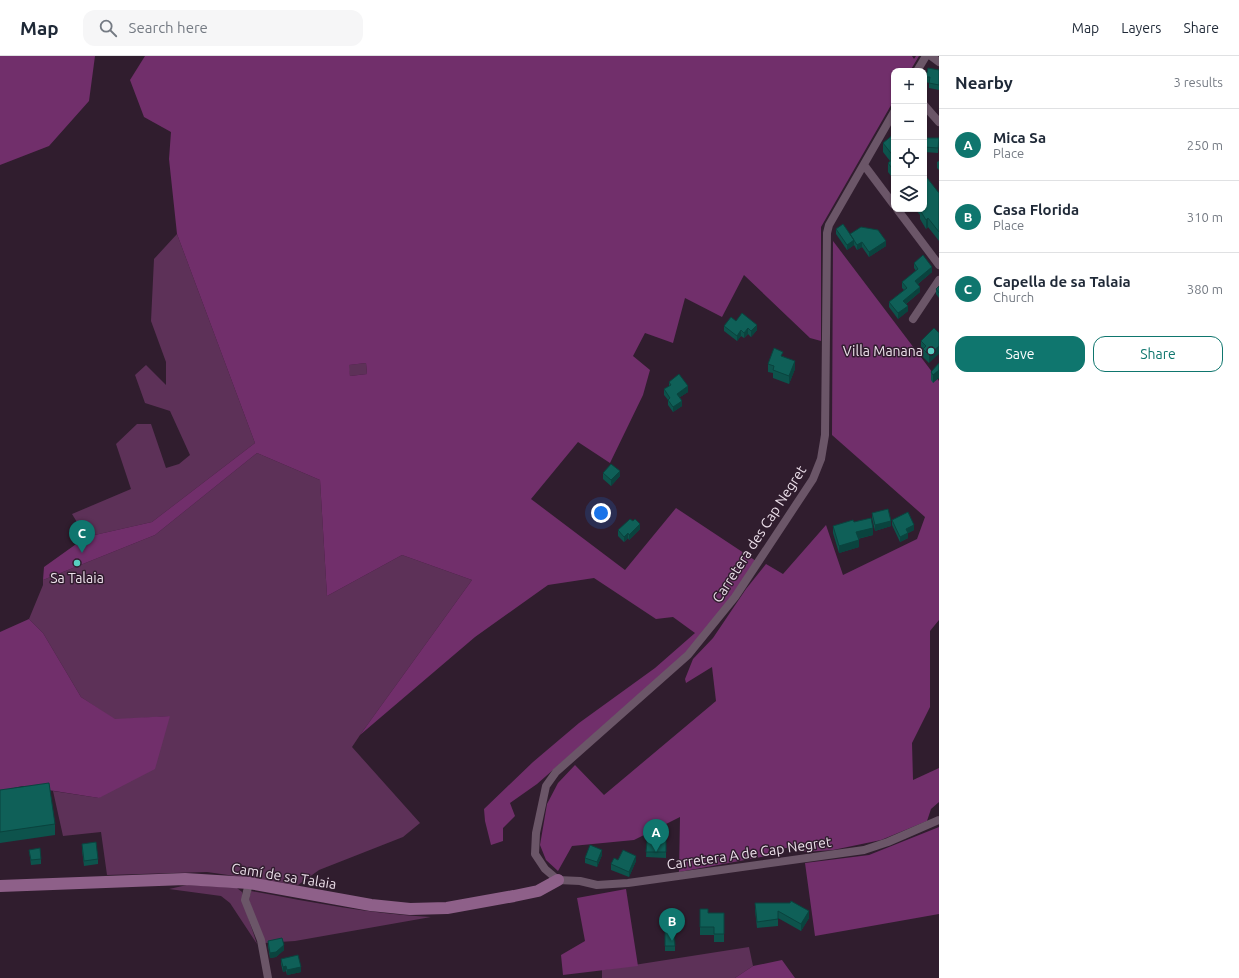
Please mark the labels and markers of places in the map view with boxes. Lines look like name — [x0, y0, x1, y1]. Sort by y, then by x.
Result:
place label: Villa Manana — [843, 343, 923, 359]
marker: Villa Manana — [926, 346, 936, 356]
pin: C — [69, 520, 95, 553]
marker: Sa Talaia — [72, 558, 82, 568]
place label: Sa Talaia — [50, 570, 104, 586]
pin: A — [643, 819, 669, 852]
pin: B — [659, 908, 685, 941]

